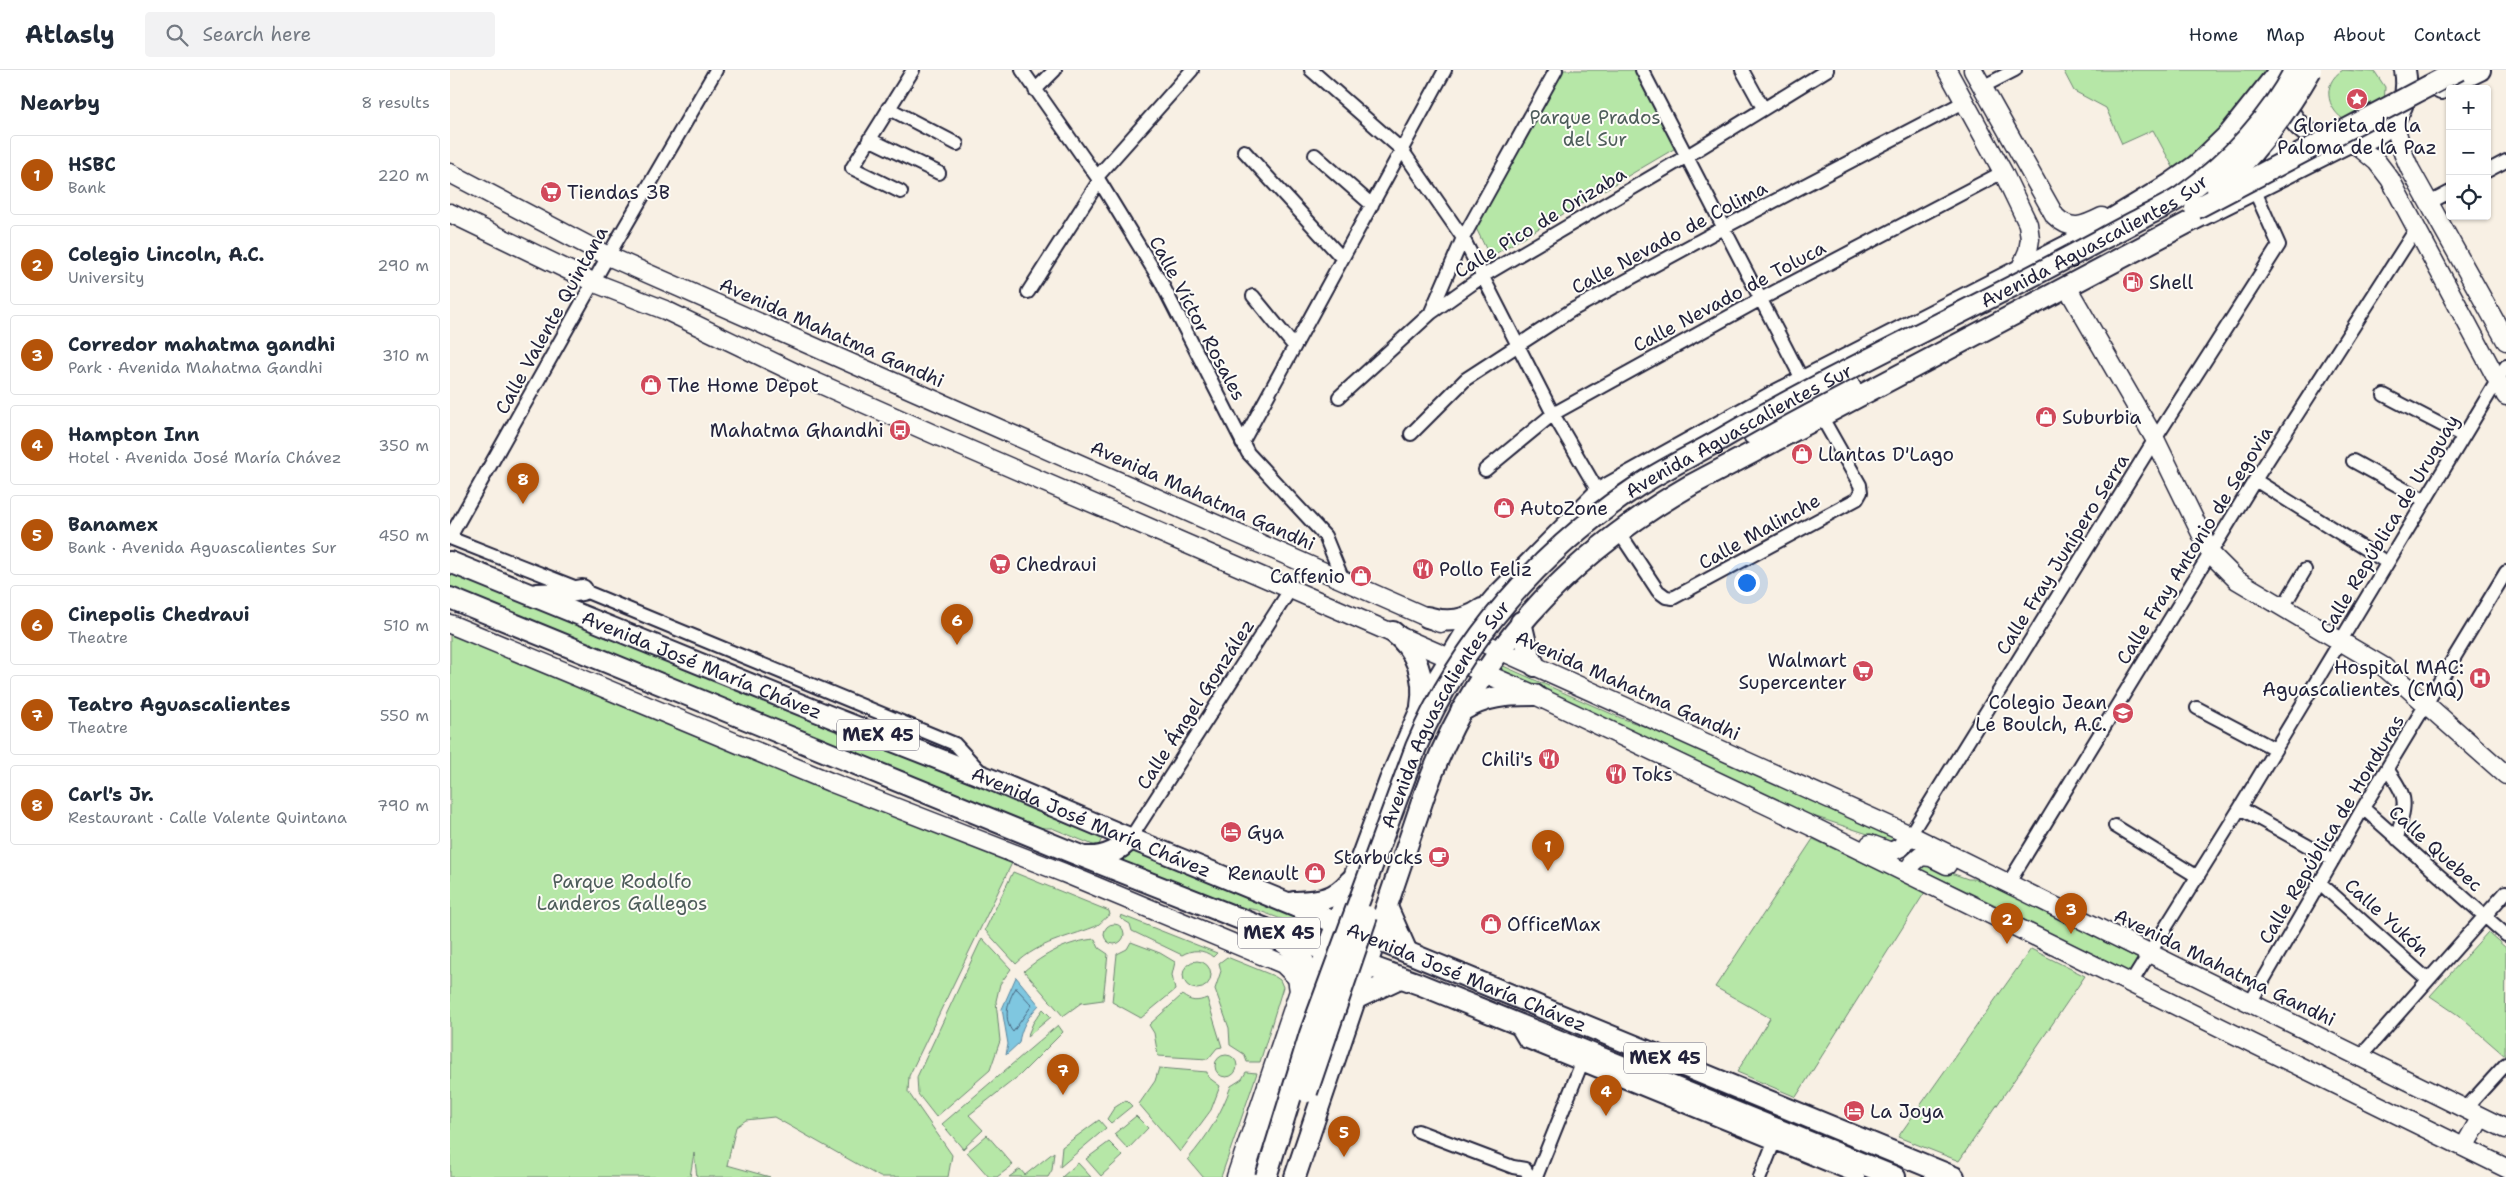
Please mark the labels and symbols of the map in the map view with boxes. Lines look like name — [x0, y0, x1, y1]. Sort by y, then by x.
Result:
place icon: Glorieta de la Paloma de la Paz — [2345, 87, 2369, 111]
park label: Parque Prados del Sur — [1529, 105, 1661, 152]
place label: Glorieta de la Paloma de la Paz — [2277, 113, 2437, 160]
street label: Calle Pico de Orizaba — [1450, 161, 1631, 284]
street label: Avenida Aguascalientes Sur — [1976, 169, 2213, 314]
street label: Calle Nevado de Colima — [1567, 175, 1772, 300]
supermarket icon: Tiendas 3B — [539, 180, 563, 204]
place label: Tiendas 3B — [567, 180, 670, 205]
street label: Calle Valente Quintana — [489, 222, 614, 419]
street label: Calle Víctor Rosales — [1144, 232, 1252, 405]
street label: Calle Nevado de Toluca — [1629, 235, 1830, 358]
fuel station icon: Shell — [2121, 270, 2145, 294]
place label: Shell — [2149, 270, 2193, 295]
street label: Avenida Mahatma Gandhi — [716, 272, 948, 393]
street label: Avenida Aguascalientes Sur — [1621, 358, 1857, 504]
shop icon: The Home Depot — [639, 373, 663, 397]
place label: The Home Depot — [667, 373, 819, 398]
shop icon: Suburbia — [2034, 405, 2058, 429]
place label: Suburbia — [2062, 405, 2142, 430]
street label: Calle República de Uruguay — [2314, 410, 2465, 639]
place label: Mahatma Ghandhi — [710, 418, 884, 443]
bus stop icon: Mahatma Ghandhi — [888, 418, 912, 442]
street label: Calle Fray Antonio de Segovia — [2111, 421, 2278, 669]
street label: Avenida Mahatma Gandhi — [1087, 435, 1319, 556]
shop icon: Llantas D'Lago — [1790, 442, 1814, 466]
place label: Llantas D'Lago — [1818, 442, 1954, 467]
street label: Calle Fray Junípero Serra — [1990, 449, 2135, 660]
pin: 8 — [507, 463, 539, 504]
street label: Calle Malinche — [1694, 488, 1825, 575]
shop icon: AutoZone — [1492, 496, 1516, 520]
place label: AutoZone — [1520, 496, 1608, 521]
supermarket icon: Chedraui — [988, 552, 1012, 576]
place label: Chedraui — [1016, 552, 1097, 577]
restaurant icon: Pollo Feliz — [1411, 557, 1435, 581]
place label: Pollo Feliz — [1439, 557, 1532, 582]
place label: Caffenio — [1270, 564, 1345, 589]
shop icon: Caffenio — [1349, 564, 1373, 588]
your location — [1734, 570, 1760, 596]
street label: Avenida Aguascalientes Sur — [1375, 595, 1516, 832]
pin: 6 — [941, 604, 973, 645]
street label: Avenida José María Chávez — [578, 605, 826, 725]
street label: Calle Ángel González — [1130, 614, 1260, 794]
street label: Avenida Mahatma Gandhi — [1512, 625, 1744, 746]
place label: Walmart Supercenter — [1739, 648, 1847, 695]
place label: Hospital MAC: Aguascalientes (CMQ) — [2262, 655, 2464, 702]
supermarket icon: Walmart Supercenter — [1851, 659, 1875, 683]
hospital icon: Hospital MAC: Aguascalientes (CMQ) — [2468, 666, 2492, 690]
place label: Colegio Jean Le Boulch, A.C. — [1975, 690, 2107, 737]
school or university icon: Colegio Jean Le Boulch, A.C. — [2111, 701, 2135, 725]
street label: Calle República de Honduras — [2253, 710, 2410, 949]
road number: MEX 45 — [837, 720, 919, 750]
place label: Chili's — [1481, 747, 1533, 772]
restaurant icon: Chili's — [1537, 747, 1561, 771]
street label: Avenida José María Chávez — [968, 761, 1215, 883]
restaurant icon: Toks — [1604, 762, 1628, 786]
place label: Toks — [1632, 762, 1673, 787]
street label: Calle Quebec — [2383, 800, 2488, 897]
hotel icon: Gya — [1219, 820, 1243, 844]
place label: Gya — [1247, 820, 1284, 845]
pin: 1 — [1532, 830, 1564, 871]
place label: Starbucks — [1333, 845, 1423, 870]
cafe icon: Starbucks — [1427, 845, 1451, 869]
place label: Renault — [1228, 861, 1299, 886]
shop icon: Renault — [1303, 861, 1327, 885]
park label: Parque Rodolfo Landeros Gallegos — [536, 869, 708, 916]
street label: Calle Yukón — [2339, 873, 2434, 962]
pin: 3 — [2055, 893, 2087, 934]
pin: 2 — [1991, 903, 2023, 944]
street label: Avenida Mahatma Gandhi — [2110, 903, 2340, 1032]
shop icon: OfficeMax — [1479, 912, 1503, 936]
place label: OfficeMax — [1507, 912, 1600, 937]
street label: Avenida José María Chávez — [1343, 917, 1590, 1038]
road number: MEX 45 — [1238, 918, 1320, 948]
road number: MEX 45 — [1624, 1042, 1706, 1074]
pin: 7 — [1047, 1054, 1079, 1095]
pin: 4 — [1590, 1075, 1622, 1116]
hotel icon: La Joya — [1842, 1099, 1866, 1123]
place label: La Joya — [1870, 1099, 1944, 1124]
pin: 5 — [1328, 1116, 1360, 1157]

